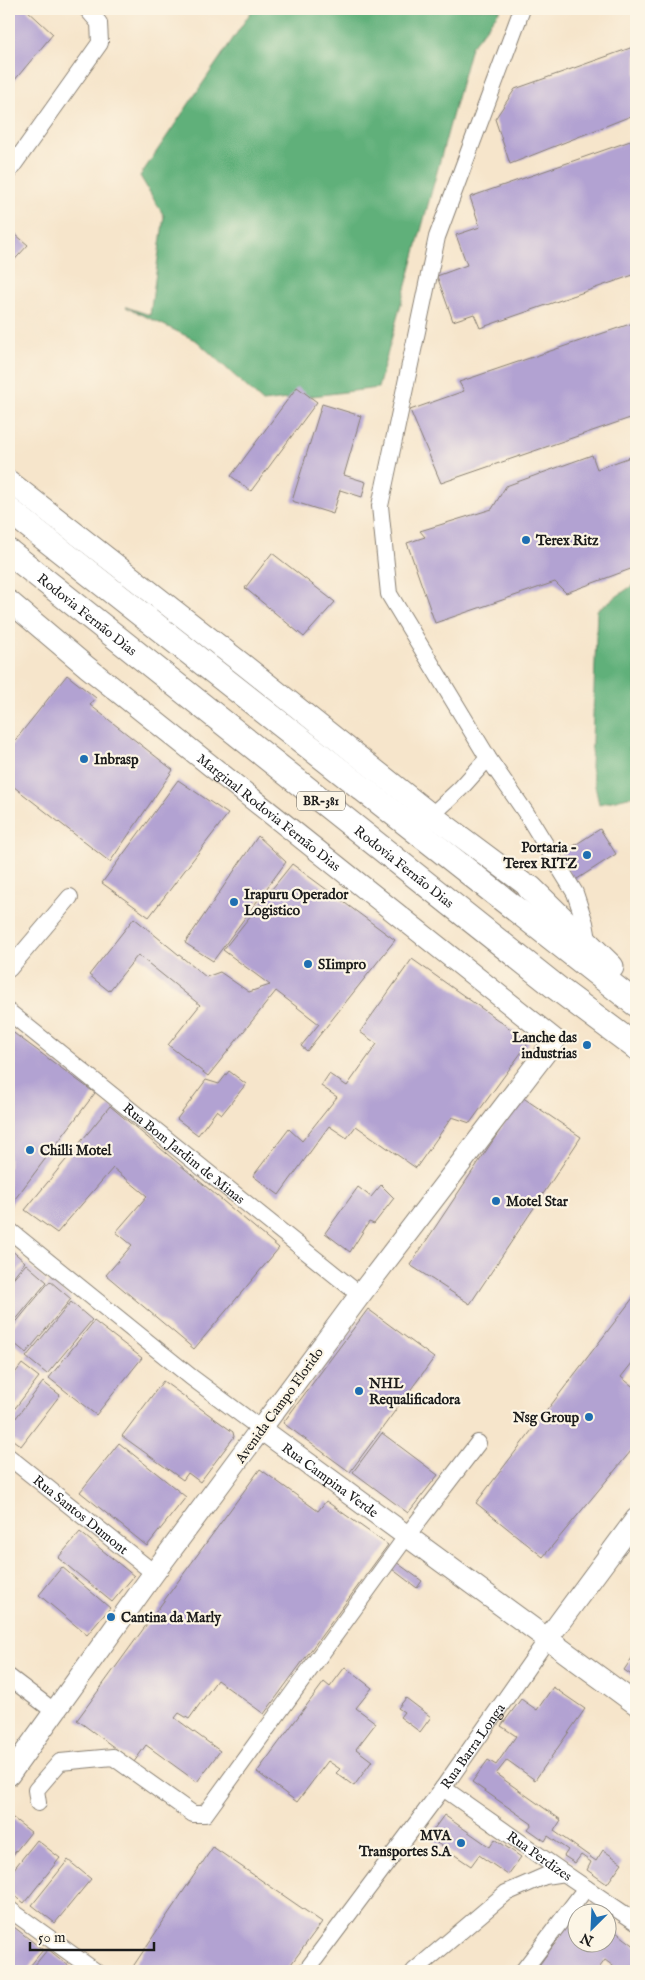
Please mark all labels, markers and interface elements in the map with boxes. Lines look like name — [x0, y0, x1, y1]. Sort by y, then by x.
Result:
place label: Terex Ritz — [535, 532, 599, 550]
marker: Terex Ritz — [520, 534, 532, 546]
street label: Rodovia Fernão Dias — [33, 570, 140, 660]
street label: Marginal Rodovia Fernão Dias — [193, 750, 344, 876]
place label: Inbrasp — [94, 751, 139, 769]
marker: Inbrasp — [78, 753, 90, 765]
road number: BR-381 — [297, 791, 345, 810]
street label: Rodovia Fernão Dias — [350, 822, 457, 912]
place label: Portaria - Terex RITZ — [503, 839, 577, 873]
marker: Portaria - Terex RITZ — [581, 849, 593, 861]
place label: Irapuru Operador Logistico — [244, 886, 349, 920]
marker: Irapuru Operador Logistico — [228, 896, 240, 908]
place label: SIimpro — [318, 956, 366, 974]
marker: SIimpro — [302, 958, 314, 970]
place label: Lanche das industrias — [512, 1029, 577, 1063]
marker: Lanche das industrias — [581, 1039, 593, 1051]
street label: Rua Bom Jardim de Minas — [119, 1099, 248, 1209]
place label: Chilli Motel — [40, 1142, 112, 1160]
marker: Chilli Motel — [24, 1144, 36, 1156]
place label: Motel Star — [506, 1193, 569, 1211]
marker: Motel Star — [490, 1195, 502, 1207]
street label: Avenida Campo Florido — [231, 1344, 328, 1468]
place label: NHL Requalificadora — [368, 1375, 461, 1409]
marker: NHL Requalificadora — [353, 1385, 365, 1397]
place label: Nsg Group — [512, 1409, 579, 1427]
marker: Nsg Group — [583, 1411, 595, 1423]
street label: Rua Campina Verde — [278, 1439, 382, 1522]
street label: Rua Santos Dumont — [29, 1472, 132, 1559]
place label: Cantina da Marly — [121, 1609, 222, 1627]
marker: Cantina da Marly — [105, 1611, 117, 1623]
street label: Rua Barra Longa — [437, 1699, 510, 1793]
place label: MVA Transportes S.A — [358, 1827, 453, 1861]
street label: Rua Perdizes — [503, 1828, 575, 1886]
marker: MVA Transportes S.A — [455, 1837, 467, 1849]
north arrow — [568, 1902, 618, 1952]
scale bar — [30, 1920, 154, 1952]
text: 50 m — [38, 1928, 66, 1947]
text: N — [578, 1928, 597, 1950]

